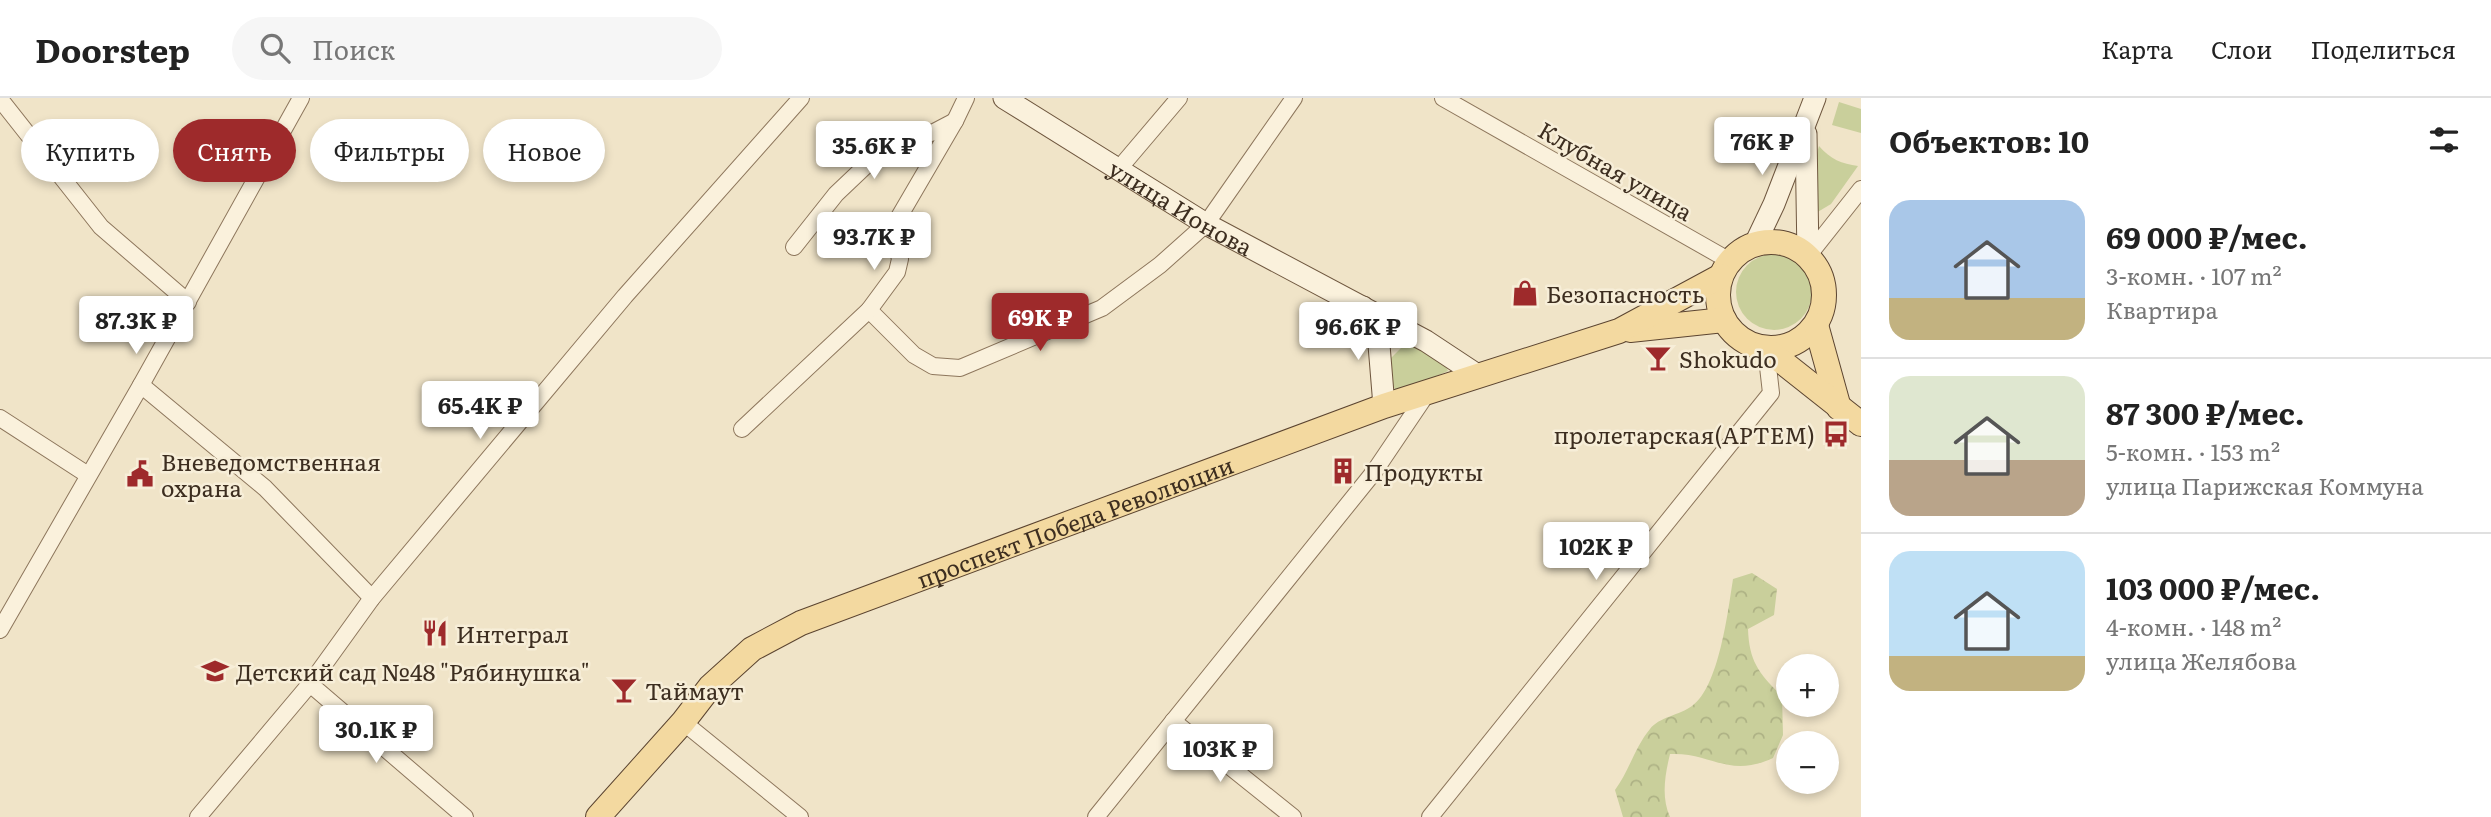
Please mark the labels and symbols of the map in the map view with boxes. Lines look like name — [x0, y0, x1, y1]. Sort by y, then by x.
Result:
street label: Клубная улица — [1532, 112, 1700, 228]
pin: 76K ₽ — [1713, 118, 1811, 177]
pin: 35.6K ₽ — [809, 122, 939, 181]
street label: улица Ионова — [1103, 151, 1260, 263]
pin: 93.7K ₽ — [809, 212, 939, 272]
place label: Безопасность — [1546, 276, 1704, 310]
shop icon: Безопасность — [1510, 278, 1540, 308]
pin: 69K ₽ — [991, 294, 1089, 353]
pin: 87.3K ₽ — [71, 296, 201, 356]
pin: 96.6K ₽ — [1293, 302, 1423, 362]
place label: Shokudo — [1679, 341, 1777, 375]
bar icon: Shokudo — [1643, 343, 1673, 373]
pin: 65.4K ₽ — [415, 382, 545, 441]
place label: пролетарская(АРТЕМ) — [1553, 417, 1815, 451]
bus stop icon: пролетарская(АРТЕМ) — [1821, 419, 1851, 449]
place label: Вневедомственная охрана — [161, 444, 381, 504]
street label: проспект Победа Революции — [912, 447, 1238, 596]
place label: Продукты — [1364, 454, 1483, 488]
building icon: Продукты — [1328, 456, 1358, 486]
public building icon: Вневедомственная охрана — [125, 459, 155, 489]
pin: 102K ₽ — [1539, 522, 1653, 582]
place label: Интеграл — [456, 616, 569, 650]
restaurant icon: Интеграл — [420, 618, 450, 648]
place label: Детский сад №48 "Рябинушка" — [236, 654, 590, 688]
school or university icon: Детский сад №48 "Рябинушка" — [200, 656, 230, 686]
place label: Таймаут — [645, 673, 744, 707]
bar icon: Таймаут — [609, 675, 639, 705]
pin: 30.1K ₽ — [311, 706, 441, 765]
pin: 103K ₽ — [1163, 724, 1277, 784]

